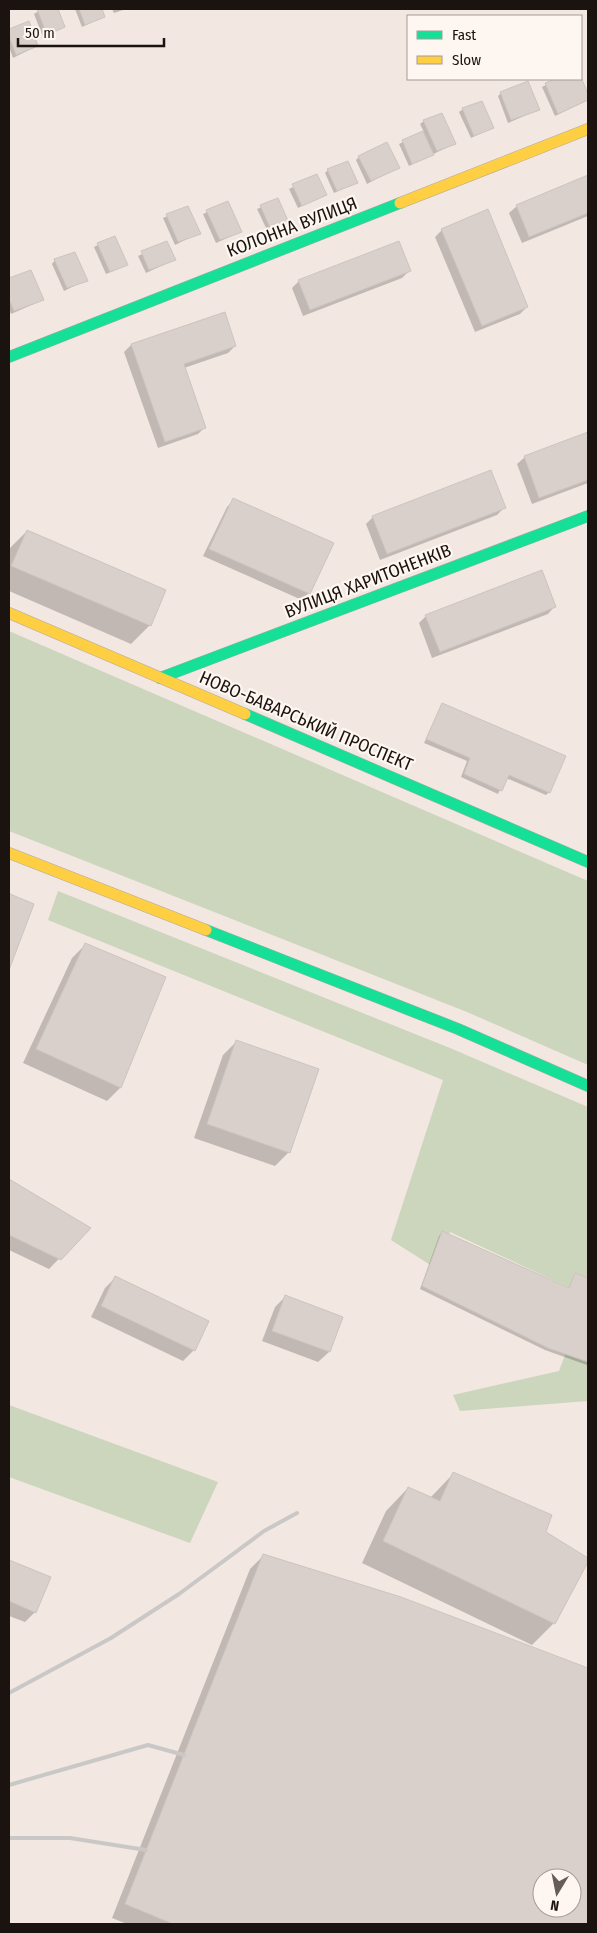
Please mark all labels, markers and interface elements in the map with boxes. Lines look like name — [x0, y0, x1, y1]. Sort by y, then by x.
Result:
scale bar — [18, 15, 164, 47]
legend — [407, 15, 582, 80]
text: 50 m — [25, 24, 55, 42]
text: Fast — [452, 26, 476, 44]
text: Slow — [452, 51, 481, 69]
street label: КОЛОННА ВУЛИЦЯ — [224, 192, 360, 262]
street label: ВУЛИЦЯ ХАРИТОНЕНКІВ — [282, 539, 454, 623]
street label: НОВО-БАВАРСЬКИЙ ПРОСПЕКТ — [196, 666, 417, 776]
north arrow — [532, 1868, 582, 1918]
text: N — [549, 1896, 560, 1914]

